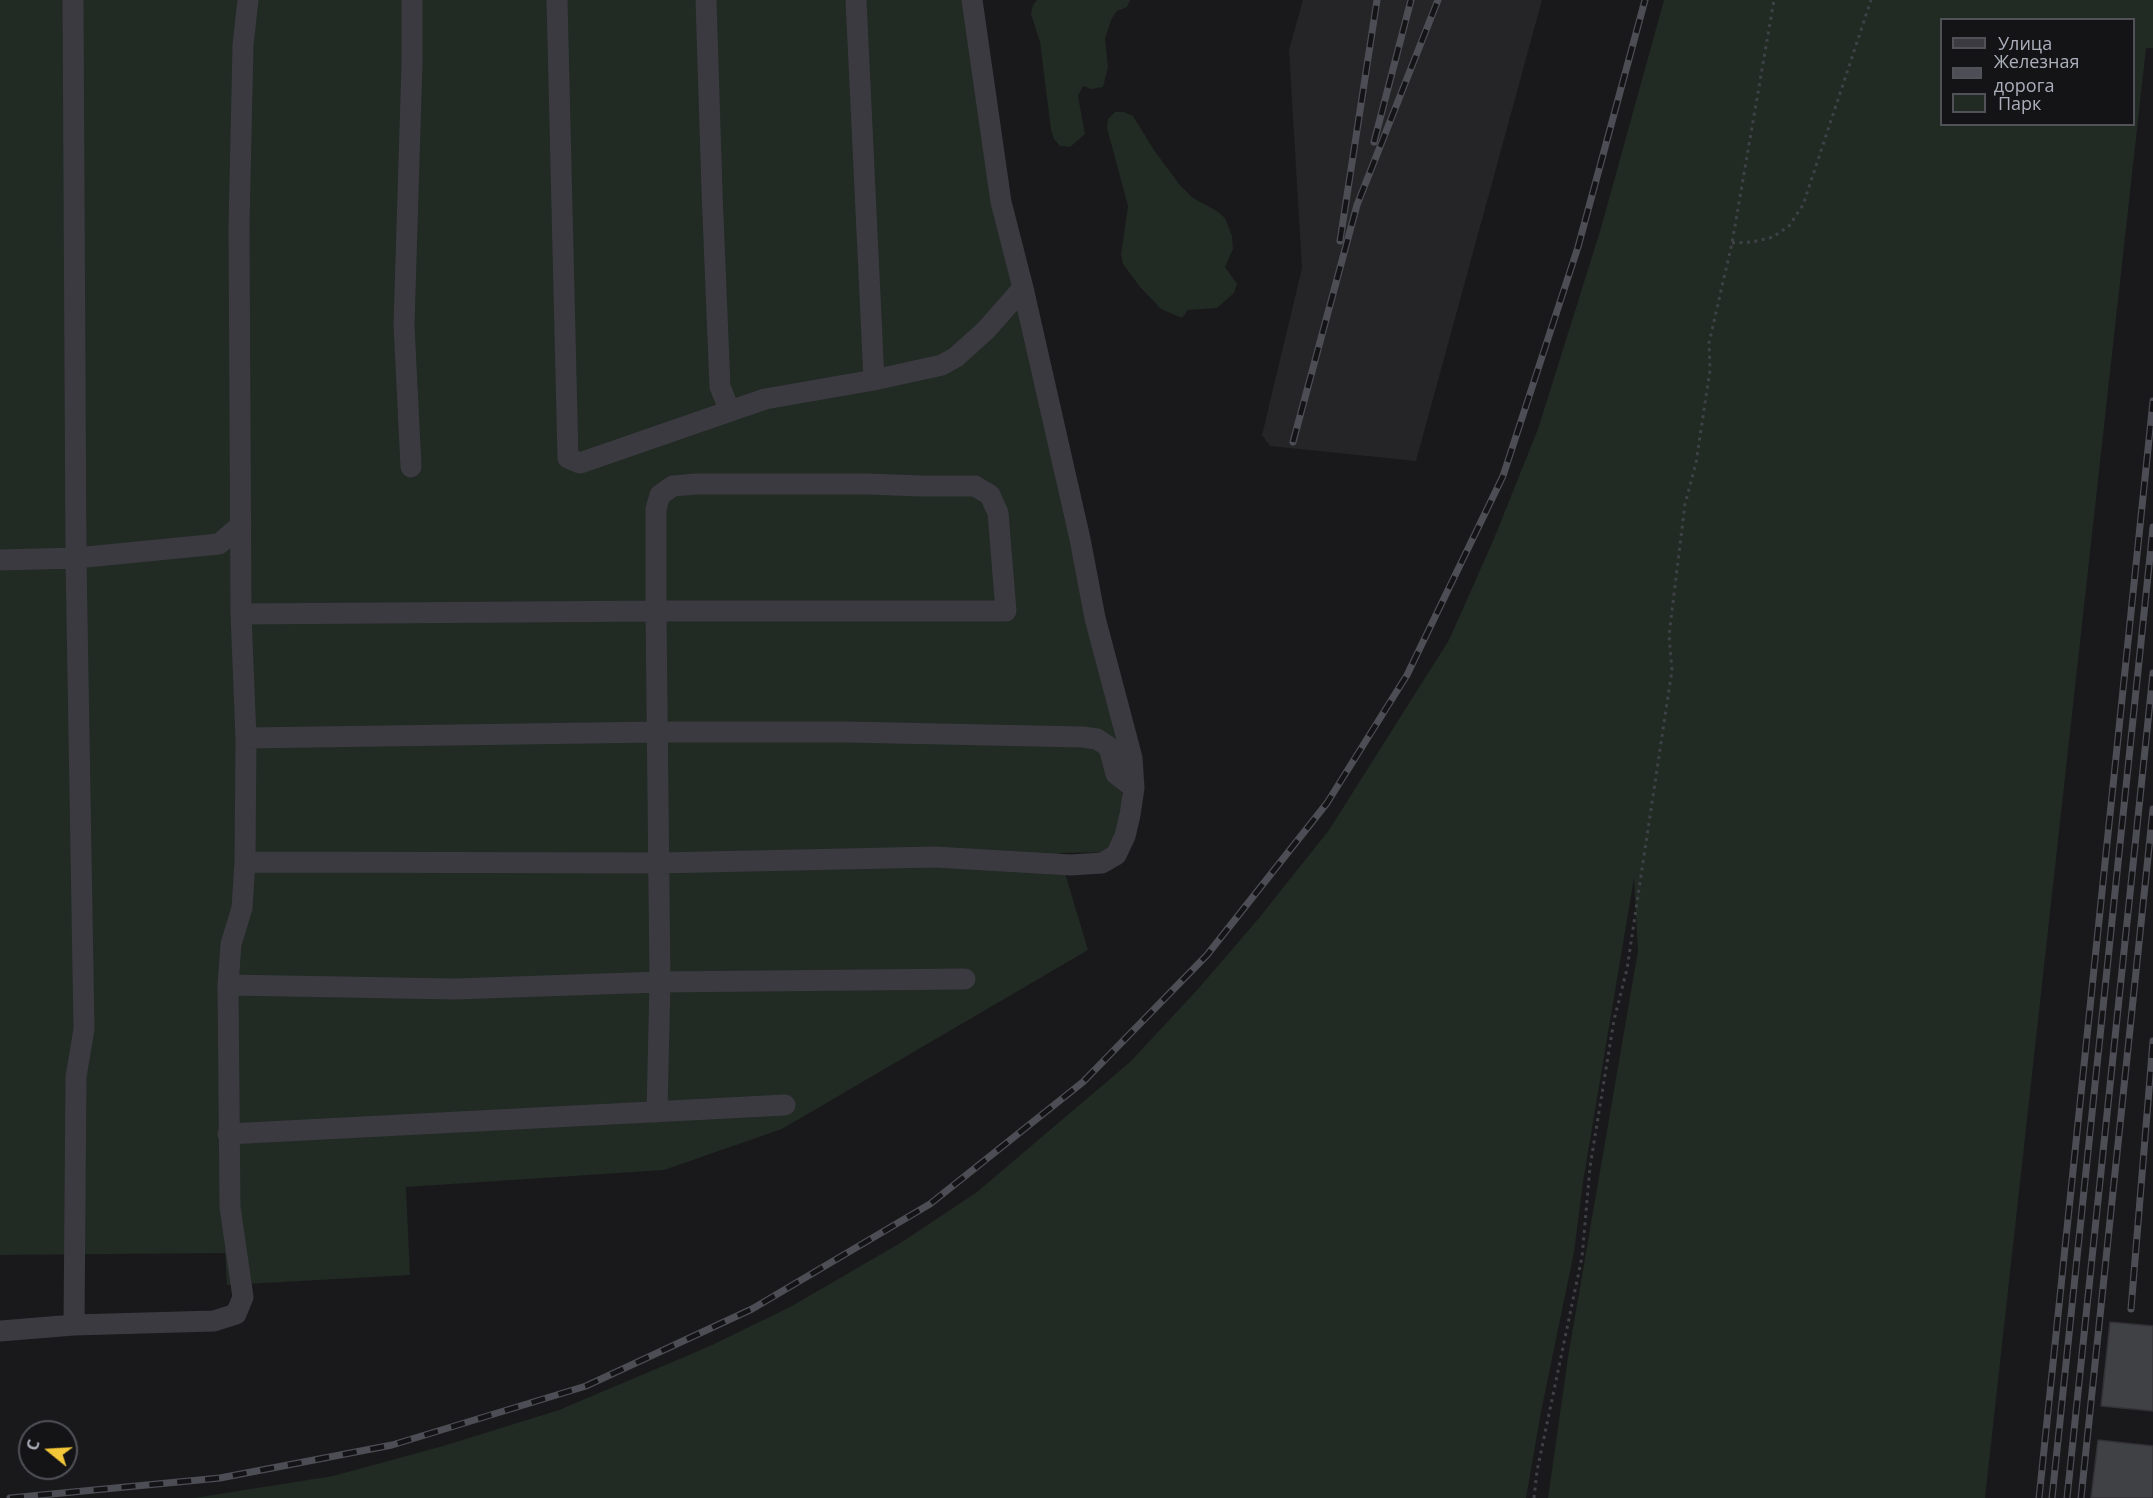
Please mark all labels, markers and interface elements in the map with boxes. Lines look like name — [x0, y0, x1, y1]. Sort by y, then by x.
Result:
legend — [1940, 18, 2135, 126]
text: Улица — [1998, 31, 2052, 55]
text: Железная дорога — [1994, 49, 2079, 97]
text: Парк — [1998, 91, 2041, 115]
north arrow — [18, 1420, 78, 1480]
text: С — [21, 1437, 45, 1453]

